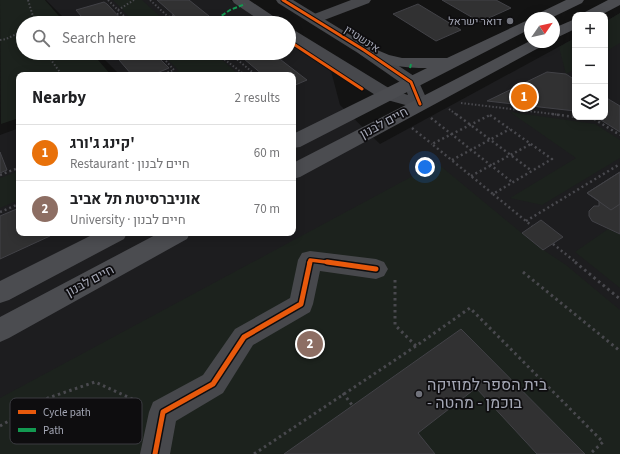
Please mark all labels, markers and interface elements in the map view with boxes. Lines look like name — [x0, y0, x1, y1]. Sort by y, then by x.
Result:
north arrow — [524, 12, 560, 48]
map controls — [572, 12, 608, 120]
button: + — [572, 12, 608, 48]
place label: דואר ישראל — [448, 14, 502, 29]
search box — [16, 16, 296, 60]
marker: דואר ישראל — [505, 16, 515, 26]
street label: אינשטיין — [341, 22, 383, 56]
icon: search — [30, 27, 52, 49]
text: Search here — [62, 28, 136, 49]
button: − — [572, 48, 608, 84]
pin: 1 — [511, 82, 537, 112]
button: layers — [572, 84, 608, 120]
text: Nearby — [32, 86, 86, 110]
text: 2 results — [235, 89, 280, 107]
street label: חיים לבנון — [357, 103, 411, 143]
text: קינג ג'ורג' — [70, 133, 135, 154]
text: 1 — [42, 144, 48, 162]
text: 60 m — [254, 144, 280, 162]
text: Restaurant · חיים לבנון — [70, 155, 190, 173]
your location — [415, 157, 435, 177]
text: אוניברסיטת תל אביב — [70, 189, 201, 210]
text: 2 — [42, 200, 48, 218]
text: 70 m — [254, 200, 280, 218]
text: University · חיים לבנון — [70, 211, 186, 229]
street label: חיים לבנון — [63, 261, 117, 301]
pin: 2 — [297, 329, 323, 359]
place label: בית הספר למוזיקה - בוכמן - מהטה — [427, 374, 548, 414]
marker: בית הספר למוזיקה - בוכמן - מהטה — [414, 389, 424, 399]
legend — [10, 398, 142, 444]
text: Cycle path — [43, 405, 91, 420]
text: Path — [43, 423, 64, 438]

